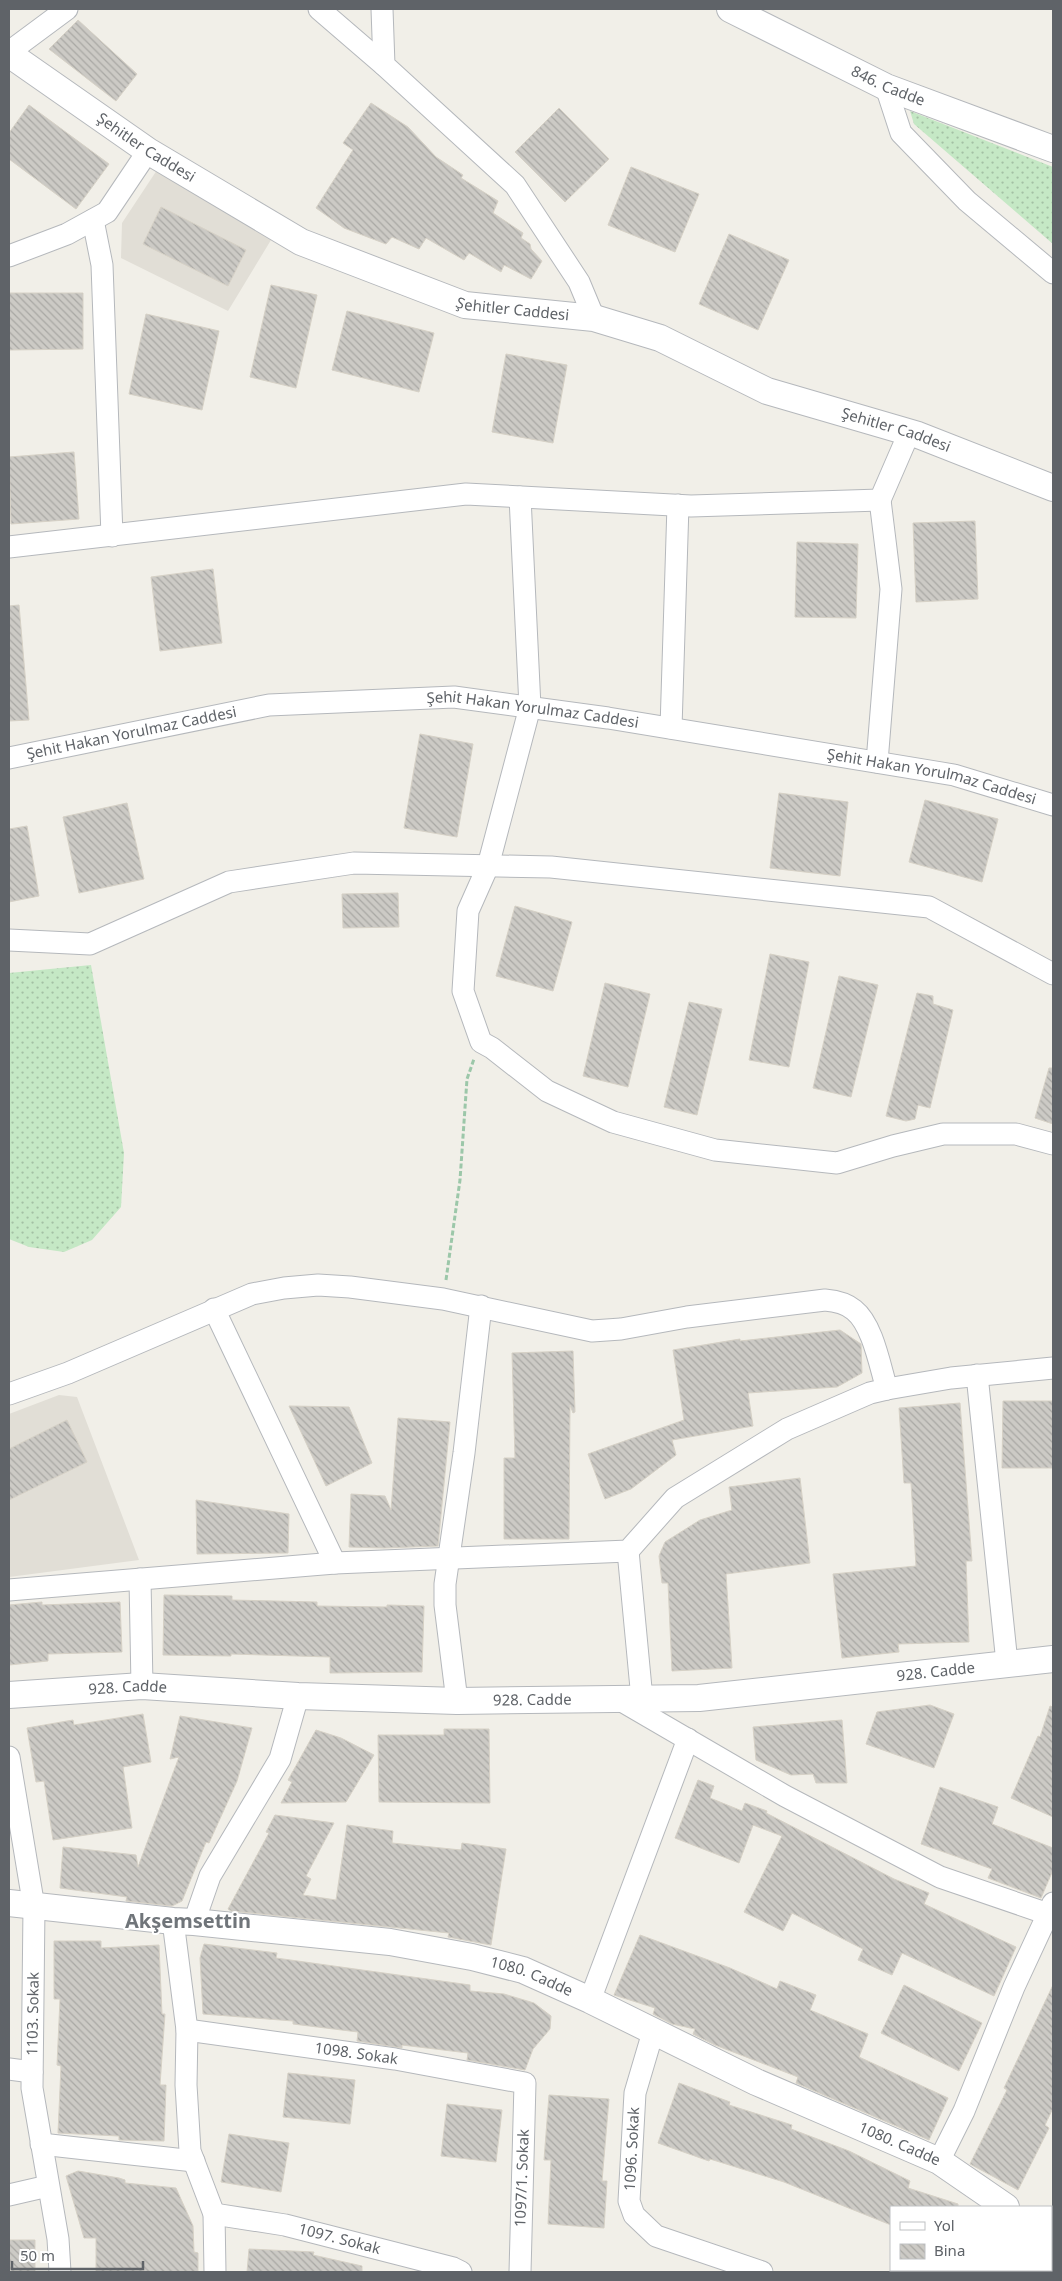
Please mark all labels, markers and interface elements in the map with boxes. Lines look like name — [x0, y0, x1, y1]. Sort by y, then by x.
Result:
street label: 846. Cadde — [848, 60, 928, 110]
street label: Şehitler Caddesi — [93, 107, 199, 186]
street label: Şehitler Caddesi — [453, 291, 570, 324]
street label: Şehitler Caddesi — [839, 402, 954, 456]
street label: Şehit Hakan Yorulmaz Caddesi — [426, 686, 640, 732]
street label: Şehit Hakan Yorulmaz Caddesi — [24, 701, 238, 763]
street label: Şehit Hakan Yorulmaz Caddesi — [826, 743, 1039, 808]
street label: 928. Cadde — [896, 1657, 976, 1685]
street label: 928. Cadde — [88, 1675, 168, 1699]
street label: 928. Cadde — [493, 1689, 572, 1710]
district label: Akşemsettin — [125, 1907, 251, 1934]
street label: 1080. Cadde — [488, 1951, 576, 2000]
street label: 1103. Sokak — [21, 1972, 43, 2056]
street label: 1098. Sokak — [313, 2037, 400, 2068]
street label: 1096. Sokak — [619, 2106, 643, 2191]
street label: 1080. Cadde — [856, 2117, 944, 2170]
street label: 1097/1. Sokak — [509, 2129, 533, 2227]
legend — [890, 2206, 1052, 2271]
text: Yol — [934, 2215, 955, 2235]
street label: 1097. Sokak — [296, 2218, 383, 2258]
scale bar — [12, 2238, 144, 2270]
text: Bina — [934, 2240, 965, 2260]
text: 50 m — [20, 2245, 55, 2265]

